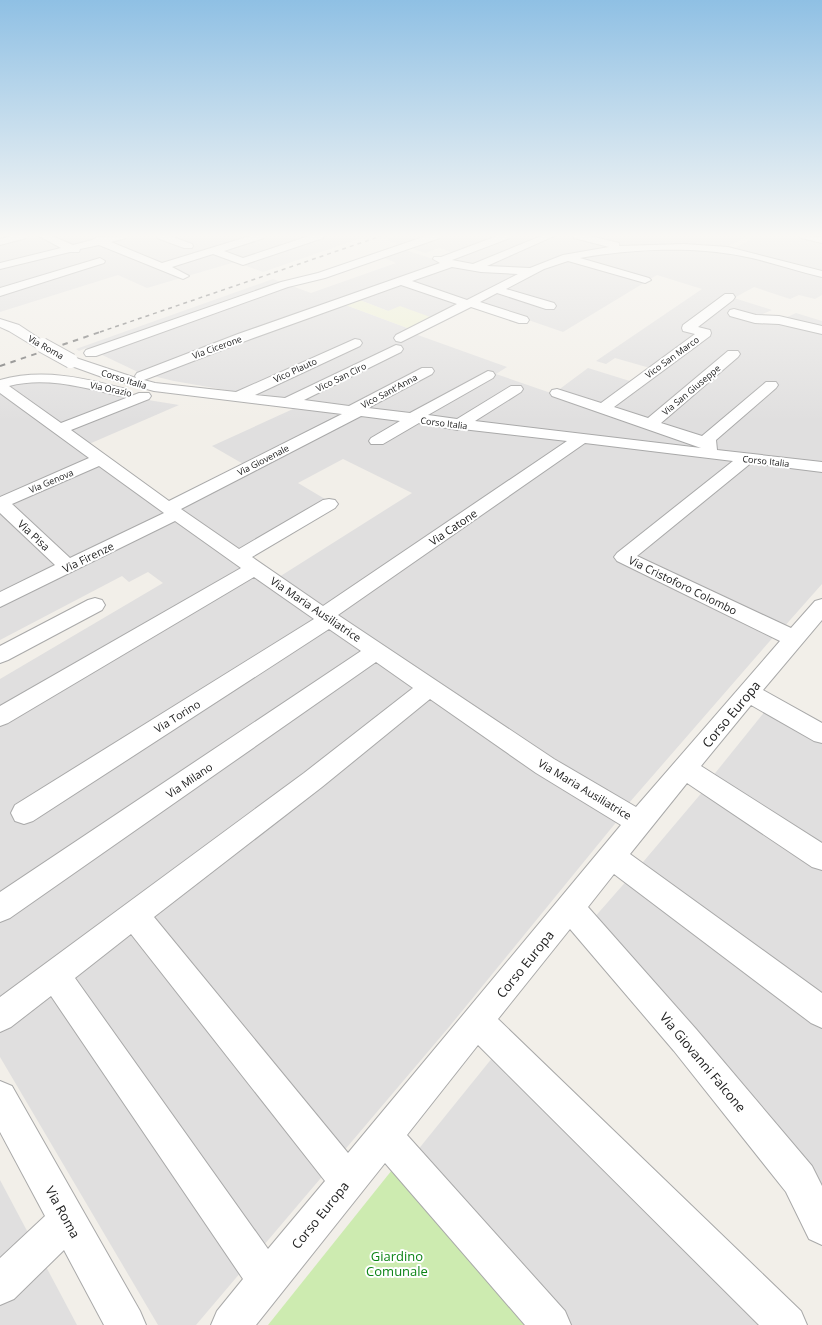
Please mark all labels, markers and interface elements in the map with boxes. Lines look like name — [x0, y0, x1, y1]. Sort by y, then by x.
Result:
street label: Via Roma — [26, 332, 66, 362]
street label: Via Cicerone — [190, 332, 244, 362]
street label: Vico San Marco — [642, 333, 702, 381]
street label: Vico Plauto — [271, 354, 319, 386]
street label: Vico San Ciro — [314, 359, 368, 395]
street label: Via San Giuseppe — [659, 362, 723, 418]
street label: Corso Italia — [100, 366, 148, 392]
street label: Vico Sant'Anna — [359, 371, 419, 411]
street label: Via Orazio — [89, 378, 133, 400]
street label: Corso Italia — [420, 414, 468, 432]
street label: Via Giovenale — [235, 441, 291, 479]
street label: Corso Italia — [742, 452, 790, 470]
street label: Via Genova — [27, 466, 75, 496]
street label: Via Catone — [426, 505, 480, 549]
street label: Via Pisa — [15, 516, 53, 554]
street label: Via Firenze — [60, 538, 116, 576]
street label: Via Cristoforo Colombo — [626, 552, 740, 618]
street label: Via Maria Ausiliatrice — [268, 573, 364, 645]
street label: Corso Europa — [698, 677, 764, 751]
street label: Via Torino — [151, 696, 203, 736]
street label: Via Maria Ausiliatrice — [535, 755, 635, 823]
street label: Via Milano — [163, 759, 216, 801]
street label: Corso Europa — [492, 926, 558, 1002]
street label: Via Giovanni Falcone — [656, 1008, 750, 1116]
street label: Corso Europa — [287, 1177, 353, 1253]
street label: Via Roma — [41, 1183, 85, 1241]
park label: Giardino Comunale — [366, 1247, 428, 1280]

